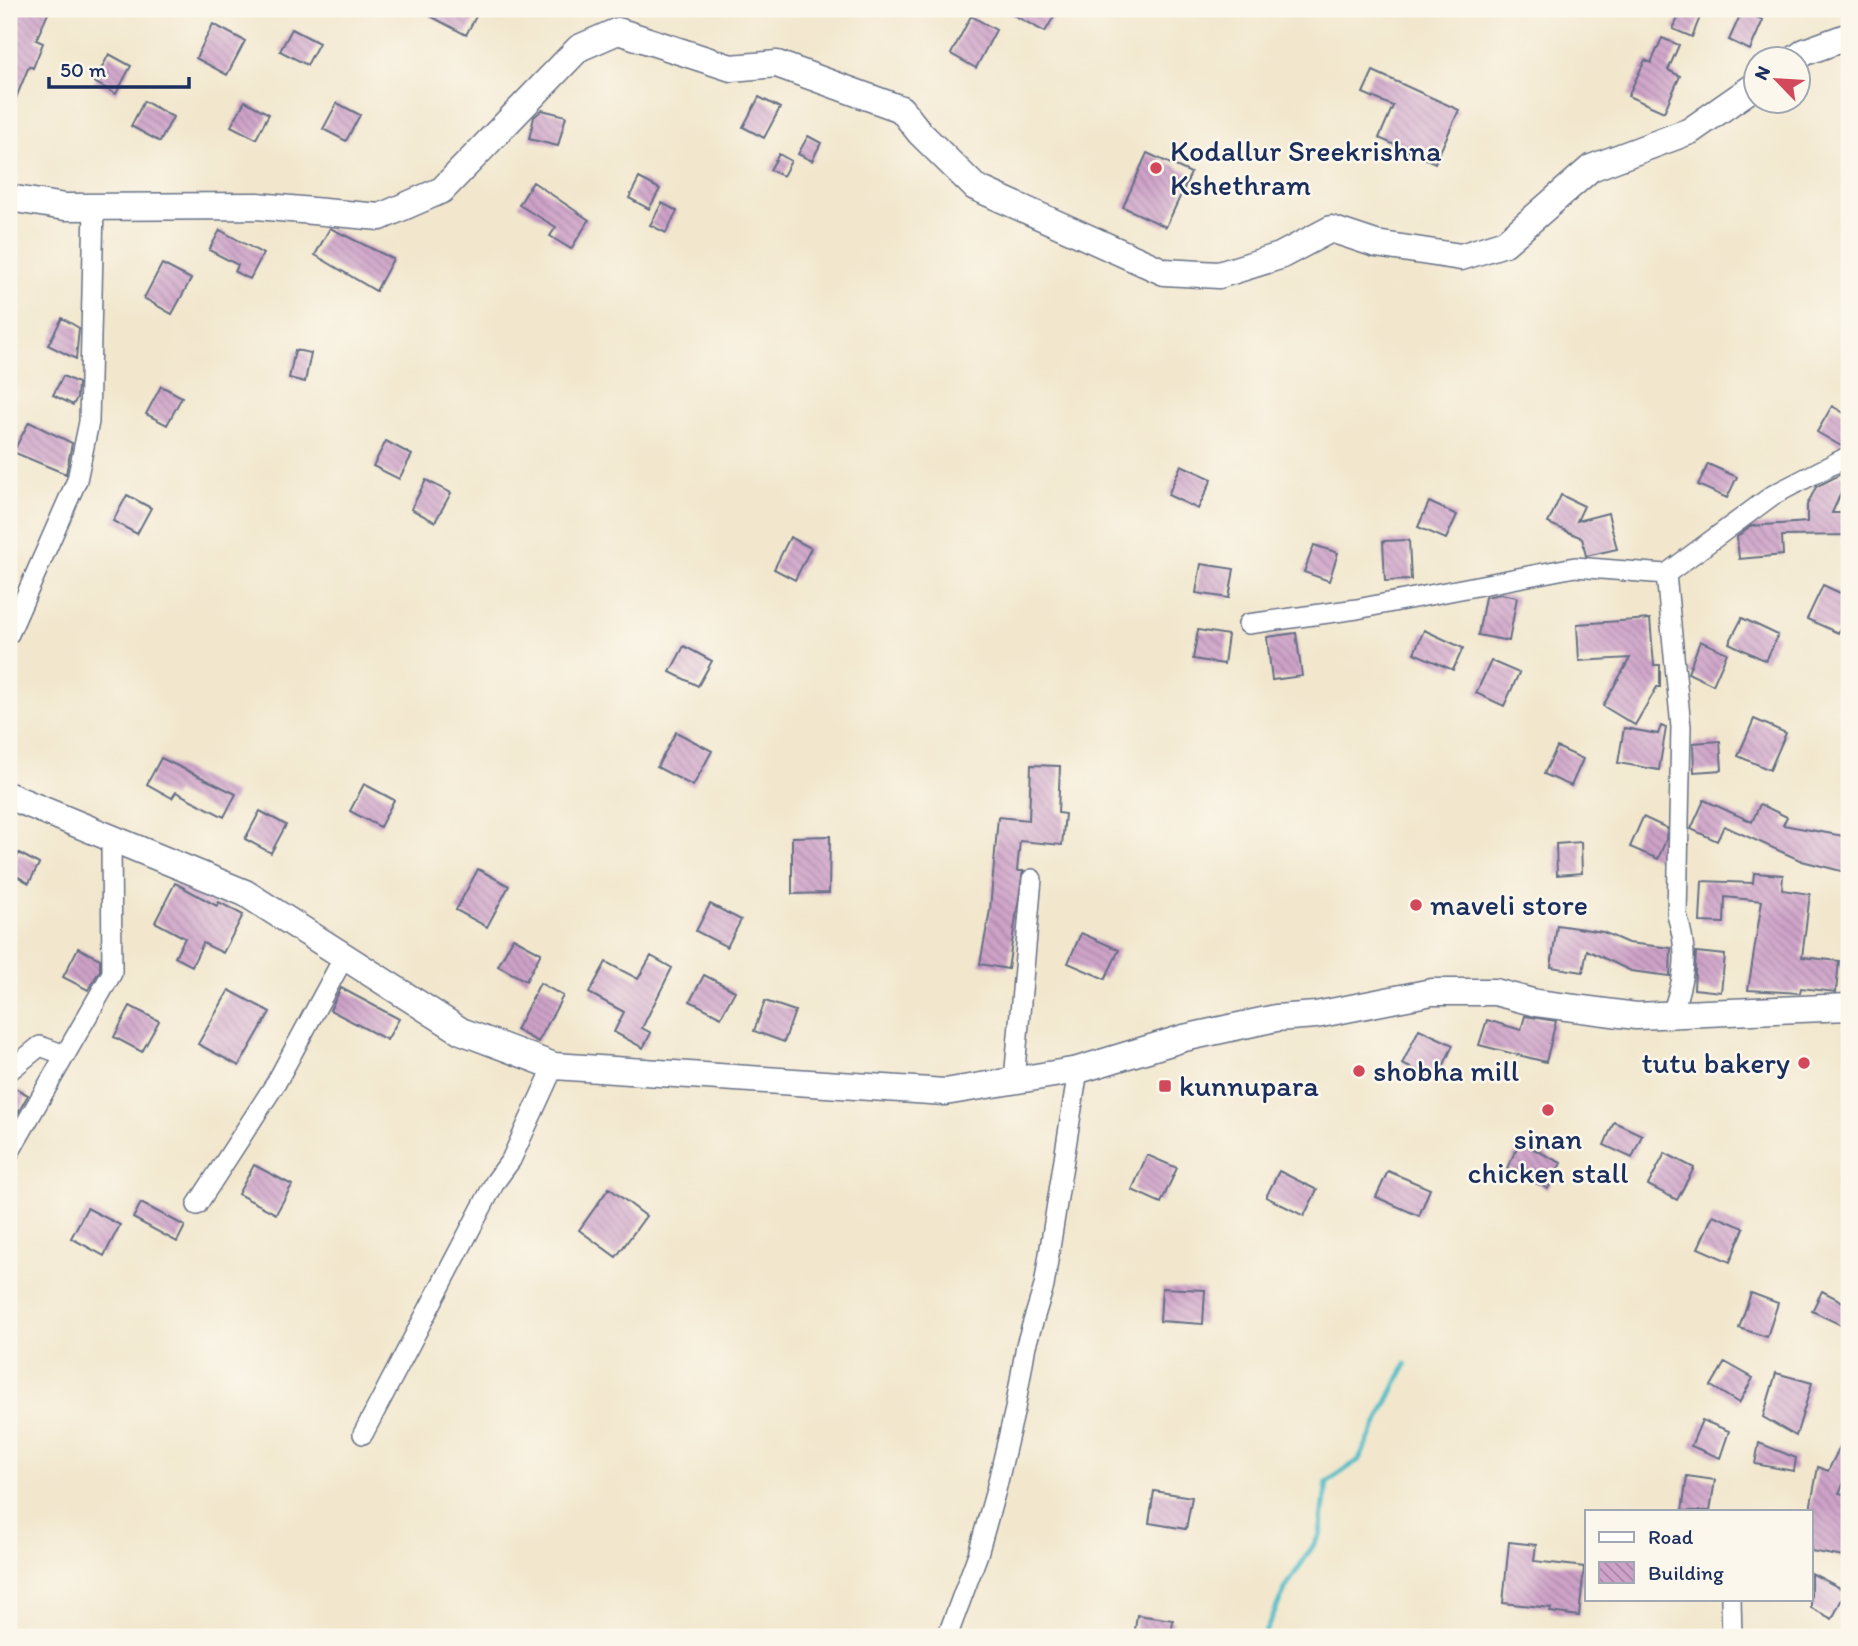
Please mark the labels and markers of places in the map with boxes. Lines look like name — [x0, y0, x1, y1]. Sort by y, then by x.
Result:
place label: Kodallur Sreekrishna Kshethram — [1170, 132, 1442, 203]
marker: Kodallur Sreekrishna Kshethram — [1148, 160, 1164, 176]
place label: maveli store — [1430, 886, 1588, 923]
marker: maveli store — [1408, 897, 1424, 913]
place label: tutu bakery — [1641, 1044, 1790, 1081]
place label: shobha mill — [1373, 1052, 1520, 1089]
marker: tutu bakery — [1796, 1055, 1812, 1071]
marker: shobha mill — [1351, 1063, 1367, 1079]
place label: kunnupara — [1179, 1067, 1319, 1104]
marker: kunnupara — [1157, 1078, 1173, 1094]
marker: sinan chicken stall — [1540, 1102, 1556, 1118]
place label: sinan chicken stall — [1468, 1120, 1629, 1191]

